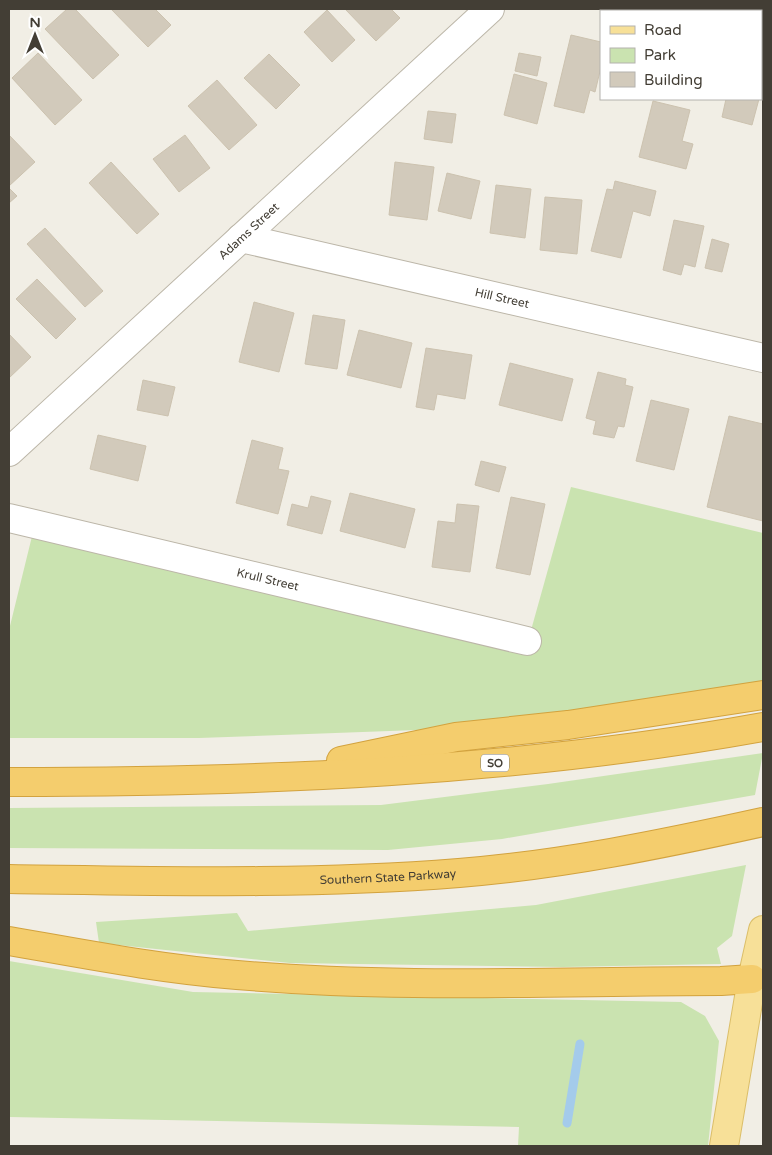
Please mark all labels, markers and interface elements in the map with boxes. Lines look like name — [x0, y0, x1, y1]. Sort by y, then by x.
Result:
north arrow — [10, 10, 60, 60]
legend — [600, 10, 762, 100]
text: N — [29, 14, 41, 31]
text: Road — [644, 21, 682, 39]
text: Park — [644, 46, 676, 64]
text: Building — [644, 71, 703, 89]
street label: Adams Street — [216, 200, 282, 263]
street label: Hill Street — [474, 285, 531, 311]
street label: Krull Street — [235, 565, 301, 594]
road number: SO — [481, 754, 509, 771]
street label: Southern State Parkway — [319, 866, 457, 887]

